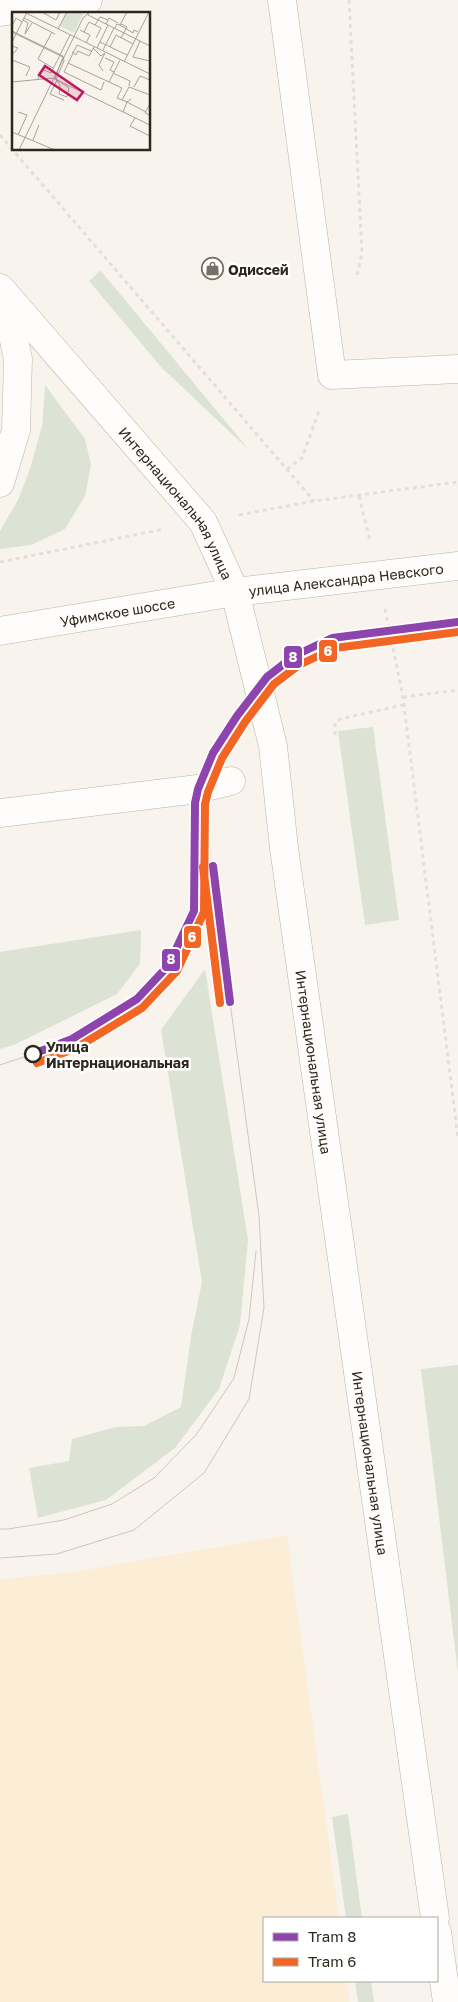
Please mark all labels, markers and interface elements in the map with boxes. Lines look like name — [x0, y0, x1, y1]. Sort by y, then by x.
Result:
inset map — [12, 12, 150, 150]
shop icon: Одиссей — [200, 257, 224, 281]
place label: Одиссей — [228, 261, 289, 278]
street label: Интернациональная улица — [116, 423, 237, 582]
street label: улица Александра Невского — [248, 559, 444, 599]
street label: Уфимское шоссе — [59, 594, 176, 629]
line badge: 6 — [318, 639, 338, 663]
text: 6 — [324, 642, 333, 659]
line badge: 8 — [283, 645, 303, 669]
text: 8 — [289, 648, 298, 665]
line badge: 6 — [183, 925, 202, 949]
text: 6 — [188, 928, 197, 945]
line badge: 8 — [161, 948, 181, 972]
text: 8 — [167, 950, 176, 967]
street label: Интернациональная улица — [293, 969, 336, 1155]
place label: Улица Интернациональная — [46, 1038, 189, 1071]
marker: Улица Интернациональная — [24, 1045, 42, 1063]
street label: Интернациональная улица — [349, 1370, 392, 1556]
legend — [263, 1917, 438, 1982]
text: Tram 8 — [308, 1927, 356, 1945]
text: Tram 6 — [308, 1952, 356, 1970]

